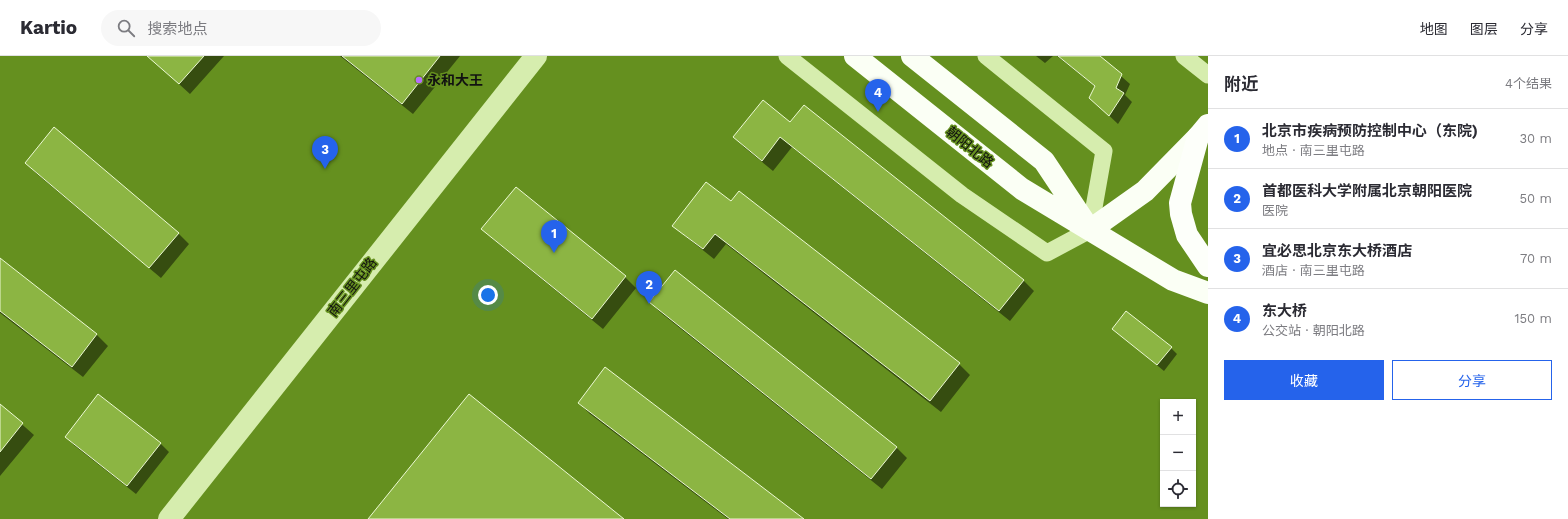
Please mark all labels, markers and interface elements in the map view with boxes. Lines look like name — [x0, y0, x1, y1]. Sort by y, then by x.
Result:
search box — [101, 10, 381, 46]
text: Kartio — [20, 16, 77, 39]
icon: search — [115, 17, 137, 39]
text: 搜索地点 — [147, 20, 207, 38]
text: 地图 — [1420, 21, 1448, 37]
text: 图层 — [1470, 21, 1498, 37]
text: 分享 — [1520, 21, 1548, 37]
place label: 永和大王 — [427, 72, 483, 88]
text: 附近 — [1224, 74, 1258, 94]
marker: 永和大王 — [414, 75, 424, 85]
text: 4个结果 — [1505, 76, 1552, 91]
pin: 4 — [865, 79, 891, 112]
text: 北京市疾病预防控制中心（东院) — [1262, 122, 1478, 140]
street label: 朝阳北路 — [943, 123, 997, 171]
text: 1 — [1234, 131, 1240, 146]
text: 30 m — [1520, 131, 1552, 146]
pin: 3 — [312, 136, 338, 169]
text: 地点 · 南三里屯路 — [1262, 143, 1365, 158]
text: 首都医科大学附属北京朝阳医院 — [1262, 182, 1472, 200]
text: 2 — [1233, 191, 1241, 206]
text: 50 m — [1520, 191, 1552, 206]
text: 医院 — [1262, 203, 1288, 218]
pin: 1 — [541, 220, 567, 253]
text: 宜必思北京东大桥酒店 — [1262, 242, 1412, 260]
text: 3 — [1233, 251, 1241, 266]
text: 70 m — [1520, 251, 1552, 266]
street label: 南三里屯路 — [324, 254, 380, 320]
text: 酒店 · 南三里屯路 — [1262, 263, 1365, 278]
pin: 2 — [636, 271, 662, 304]
your location — [478, 285, 498, 305]
text: 东大桥 — [1262, 302, 1307, 320]
text: 4 — [1233, 311, 1241, 326]
text: 150 m — [1514, 311, 1552, 326]
text: 公交站 · 朝阳北路 — [1262, 323, 1365, 338]
button: 收藏 — [1224, 360, 1384, 400]
button: 分享 — [1392, 360, 1552, 400]
map controls — [1160, 399, 1196, 507]
button: + — [1160, 399, 1196, 435]
button: − — [1160, 435, 1196, 471]
button: locate — [1160, 471, 1196, 507]

